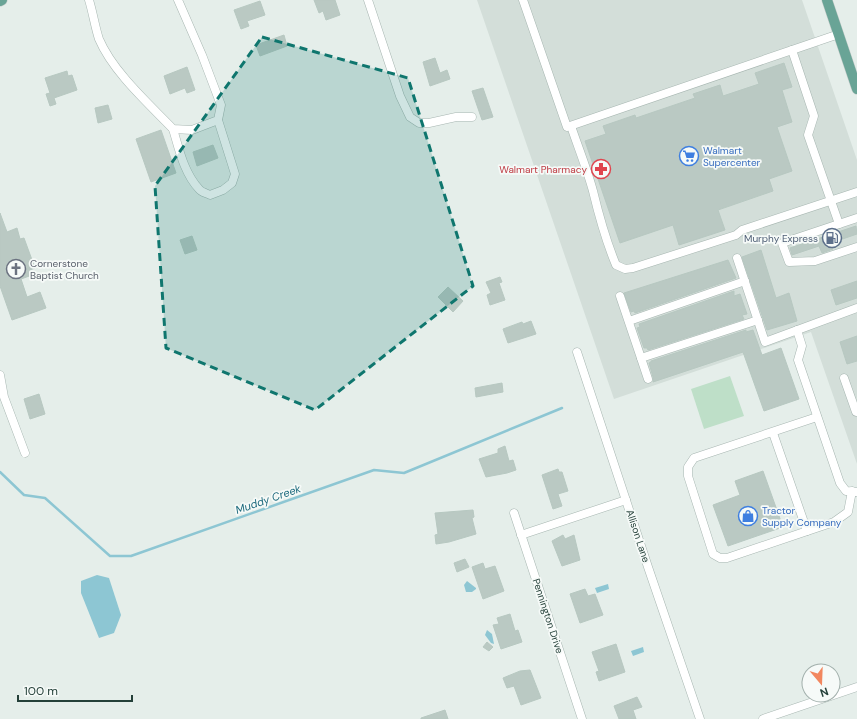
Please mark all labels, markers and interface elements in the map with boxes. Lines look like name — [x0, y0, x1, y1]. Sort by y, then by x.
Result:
place label: Walmart Supercenter — [703, 144, 761, 169]
supermarket icon: Walmart Supercenter — [678, 145, 700, 167]
pharmacy icon: Walmart Pharmacy — [590, 158, 612, 180]
place label: Walmart Pharmacy — [499, 163, 587, 176]
fuel station icon: Murphy Express — [821, 227, 843, 249]
place label: Murphy Express — [744, 232, 818, 245]
place label: Cornerstone Baptist Church — [30, 257, 99, 282]
church icon: Cornerstone Baptist Church — [5, 258, 27, 280]
water label: Muddy Creek — [233, 481, 303, 517]
place label: Tractor Supply Company — [762, 504, 842, 529]
shop icon: Tractor Supply Company — [737, 505, 759, 527]
street label: Allison Lane — [623, 508, 653, 564]
street label: Pennington Drive — [530, 577, 566, 655]
north arrow — [801, 663, 841, 703]
scale bar — [18, 677, 132, 703]
text: 100 m — [24, 683, 58, 699]
text: N — [818, 685, 830, 700]

